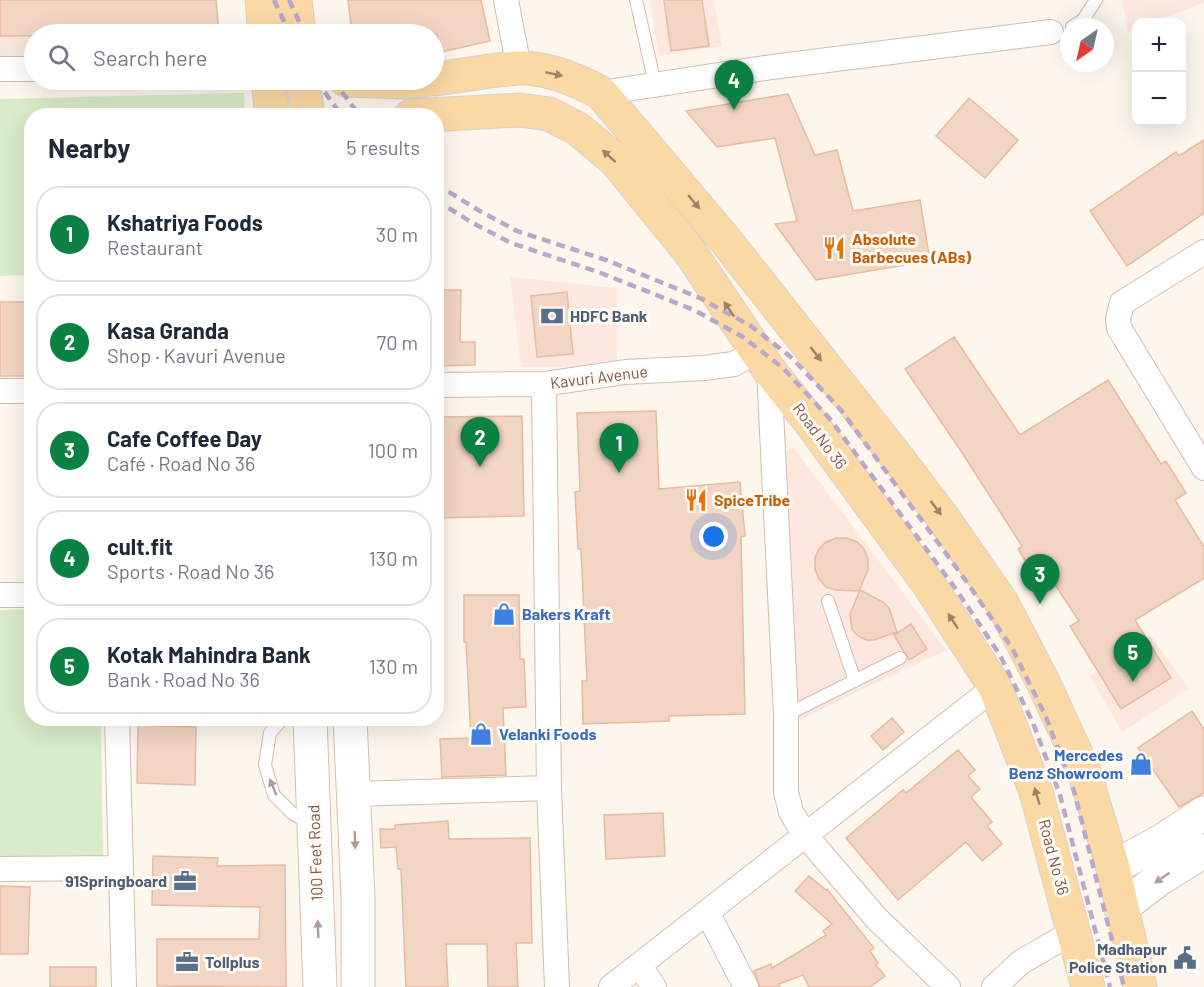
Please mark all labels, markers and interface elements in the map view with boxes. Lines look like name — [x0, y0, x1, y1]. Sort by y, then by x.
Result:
north arrow — [1060, 18, 1114, 72]
map controls — [1132, 18, 1186, 126]
button: + — [1132, 18, 1186, 72]
search box — [24, 24, 444, 90]
icon: search — [45, 41, 78, 74]
text: Search here — [93, 44, 207, 70]
pin: 4 — [714, 60, 754, 110]
one-way arrow — [545, 70, 564, 79]
button: − — [1132, 72, 1186, 126]
text: Nearby — [48, 132, 130, 163]
text: 5 results — [346, 135, 420, 159]
one-way arrow — [602, 150, 617, 163]
one-way arrow — [687, 194, 700, 210]
text: Kshatriya Foods — [107, 209, 263, 235]
text: 1 — [66, 222, 73, 246]
text: 30 m — [376, 222, 418, 246]
place label: Absolute Barbecues (ABs) — [852, 229, 971, 266]
text: Restaurant — [107, 235, 203, 259]
restaurant icon: Absolute Barbecues (ABs) — [821, 235, 847, 261]
one-way arrow — [723, 302, 735, 318]
bank icon: HDFC Bank — [539, 303, 565, 329]
place label: HDFC Bank — [570, 306, 648, 325]
text: Kasa Granda — [107, 317, 229, 343]
text: 2 — [64, 330, 75, 354]
text: 70 m — [377, 330, 418, 354]
text: Shop · Kavuri Avenue — [107, 343, 286, 367]
one-way arrow — [809, 347, 821, 362]
street label: Kavuri Avenue — [549, 361, 649, 392]
street label: Road No 36 — [789, 399, 851, 472]
pin: 2 — [460, 418, 500, 467]
pin: 1 — [600, 424, 638, 473]
text: Cafe Coffee Day — [107, 425, 262, 451]
text: 3 — [64, 438, 75, 462]
text: 100 m — [368, 438, 418, 462]
text: Café · Road No 36 — [107, 451, 255, 475]
restaurant icon: SpiceTribe — [683, 487, 709, 513]
place label: SpiceTribe — [714, 490, 791, 509]
one-way arrow — [929, 501, 941, 516]
your location — [699, 522, 728, 551]
text: cult.fit — [107, 533, 173, 559]
text: 4 — [63, 546, 76, 570]
text: 130 m — [369, 546, 418, 570]
pin: 3 — [1020, 554, 1060, 604]
text: Sports · Road No 36 — [107, 559, 274, 583]
shop icon: Bakers Kraft — [491, 601, 517, 627]
place label: Bakers Kraft — [522, 604, 611, 623]
one-way arrow — [947, 613, 958, 630]
pin: 5 — [1114, 632, 1152, 682]
text: Kotak Mahindra Bank — [107, 641, 311, 667]
text: 5 — [64, 654, 75, 678]
text: 130 m — [369, 654, 418, 678]
text: Bank · Road No 36 — [107, 667, 260, 691]
shop icon: Velanki Foods — [468, 721, 494, 747]
place label: Velanki Foods — [499, 724, 597, 743]
place label: Mercedes Benz Showroom — [1009, 745, 1123, 782]
shop icon: Mercedes Benz Showroom — [1128, 751, 1154, 777]
one-way arrow — [267, 778, 277, 796]
one-way arrow — [1031, 787, 1041, 805]
street label: 100 Feet Road — [303, 804, 326, 902]
street label: Road No 36 — [1035, 817, 1074, 897]
one-way arrow — [351, 830, 360, 849]
office icon: 91Springboard — [172, 868, 198, 894]
place label: 91Springboard — [65, 871, 167, 890]
one-way arrow — [1154, 872, 1170, 884]
one-way arrow — [313, 919, 322, 938]
place label: Madhapur Police Station — [1069, 939, 1167, 976]
public building icon: Madhapur Police Station — [1172, 945, 1198, 971]
office icon: Tollplus — [174, 949, 200, 975]
place label: Tollplus — [205, 952, 259, 971]

